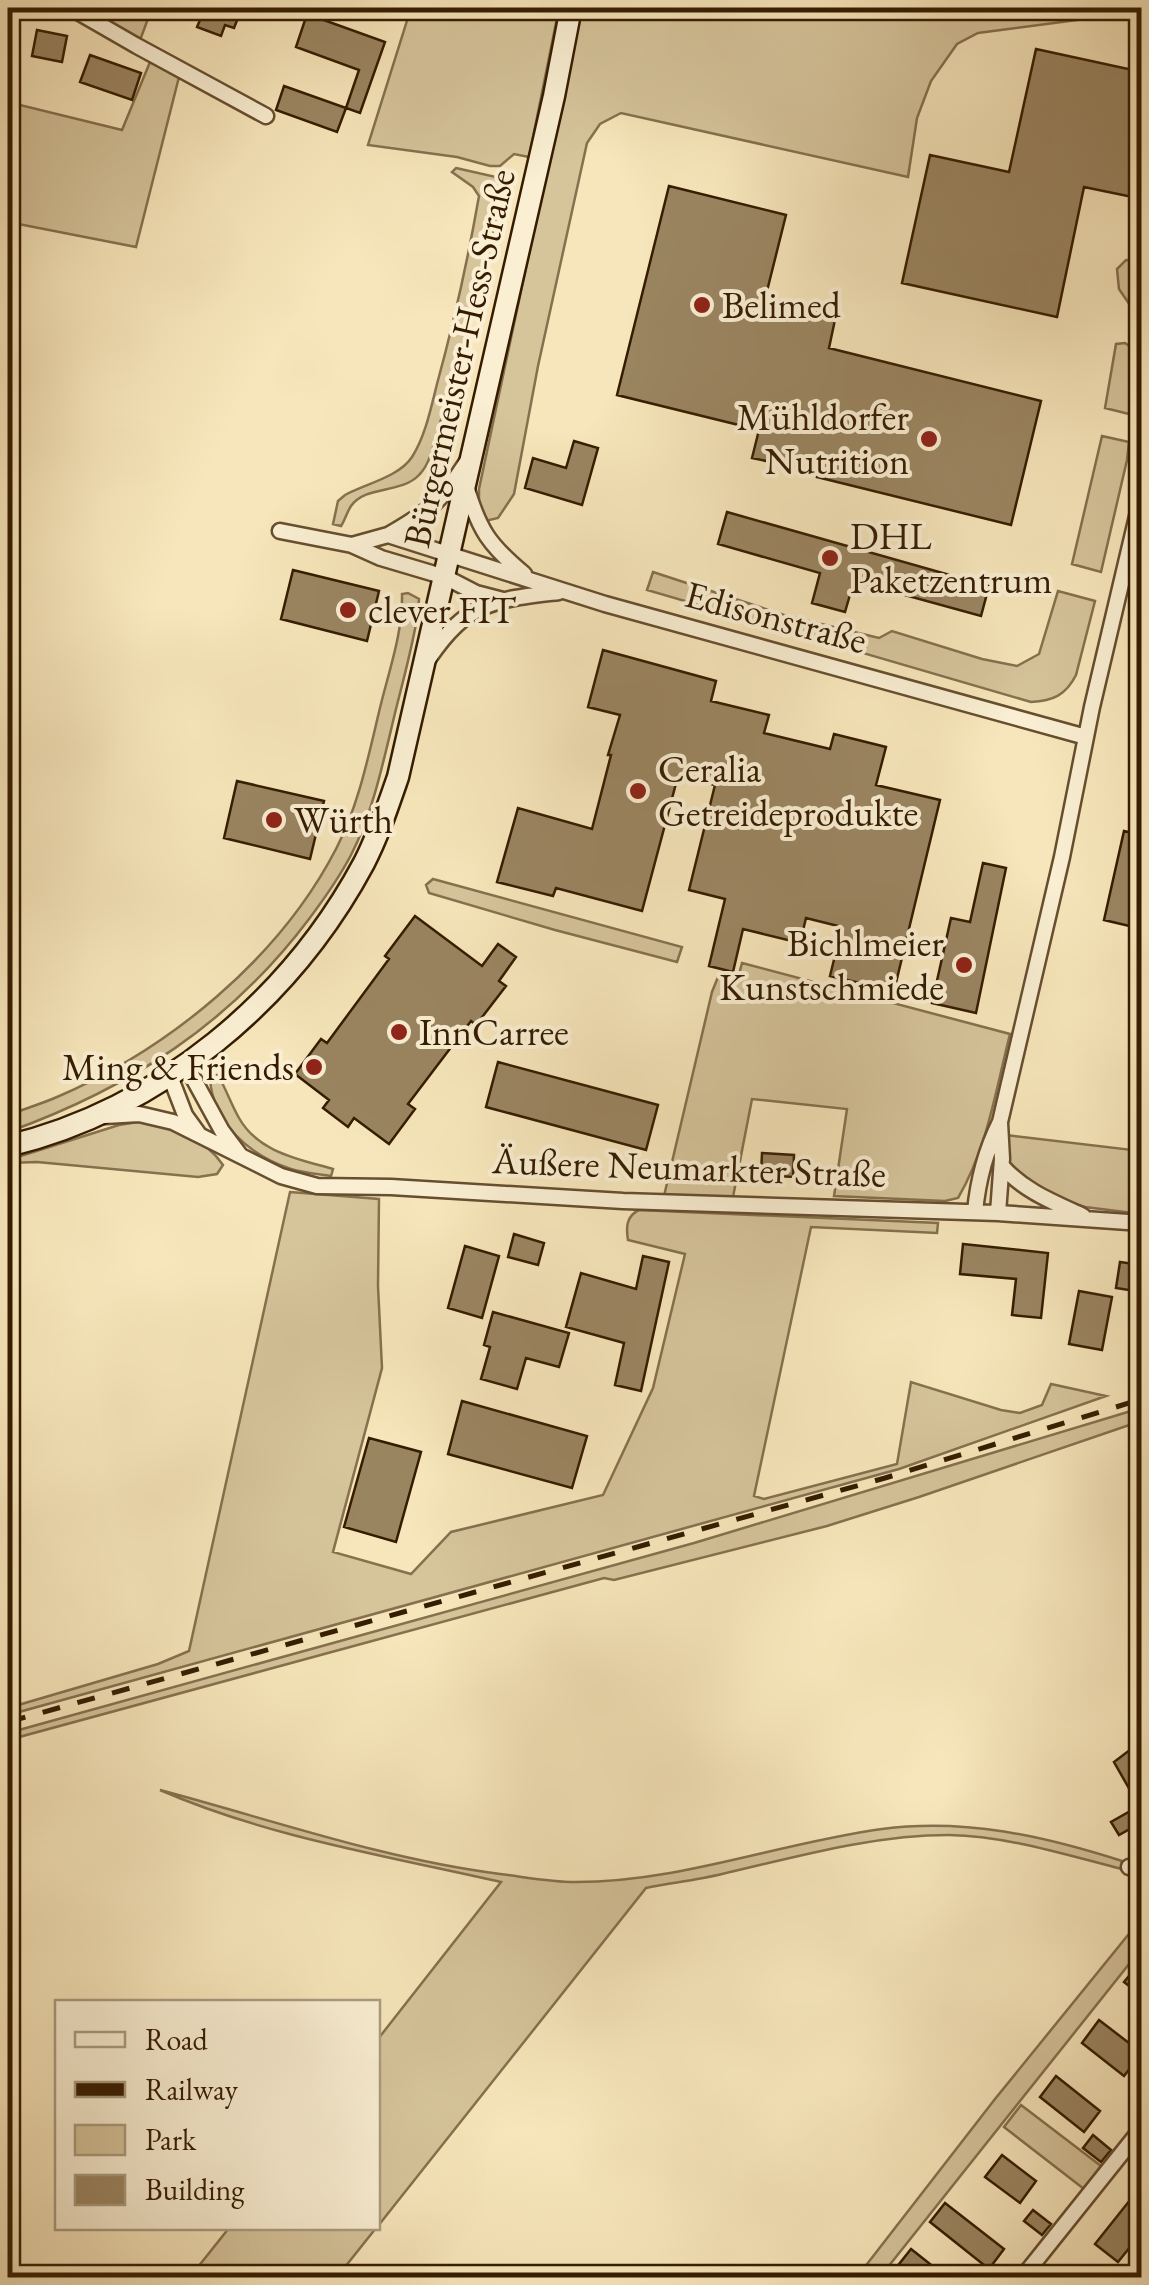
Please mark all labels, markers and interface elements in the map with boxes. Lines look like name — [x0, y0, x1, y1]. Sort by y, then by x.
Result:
street label: Bürgermeister-Hess-Straße — [391, 164, 526, 552]
place label: Belimed — [722, 280, 842, 329]
marker: Belimed — [691, 294, 713, 316]
place label: Mühldorfer Nutrition — [737, 392, 909, 485]
marker: Mühldorfer Nutrition — [918, 428, 940, 450]
place label: DHL Paketzentrum — [850, 511, 1052, 604]
marker: DHL Paketzentrum — [819, 547, 841, 569]
street label: Edisonstraße — [680, 569, 872, 664]
place label: clever FIT — [368, 585, 517, 634]
marker: clever FIT — [337, 599, 359, 621]
place label: Ceralia Getreideprodukte — [658, 744, 918, 837]
marker: Ceralia Getreideprodukte — [627, 780, 649, 802]
place label: Würth — [294, 795, 393, 844]
marker: Würth — [263, 809, 285, 831]
place label: Bichlmeier Kunstschmiede — [719, 918, 944, 1011]
marker: Bichlmeier Kunstschmiede — [953, 954, 975, 976]
place label: InnCarree — [419, 1007, 569, 1056]
marker: InnCarree — [388, 1021, 410, 1043]
place label: Ming & Friends — [62, 1042, 294, 1091]
marker: Ming & Friends — [303, 1056, 325, 1078]
street label: Äußere Neumarkter Straße — [490, 1135, 887, 1198]
legend — [55, 2000, 380, 2230]
text: Road — [145, 2020, 209, 2059]
text: Railway — [145, 2070, 239, 2109]
text: Park — [145, 2120, 197, 2159]
text: Building — [145, 2170, 245, 2209]

